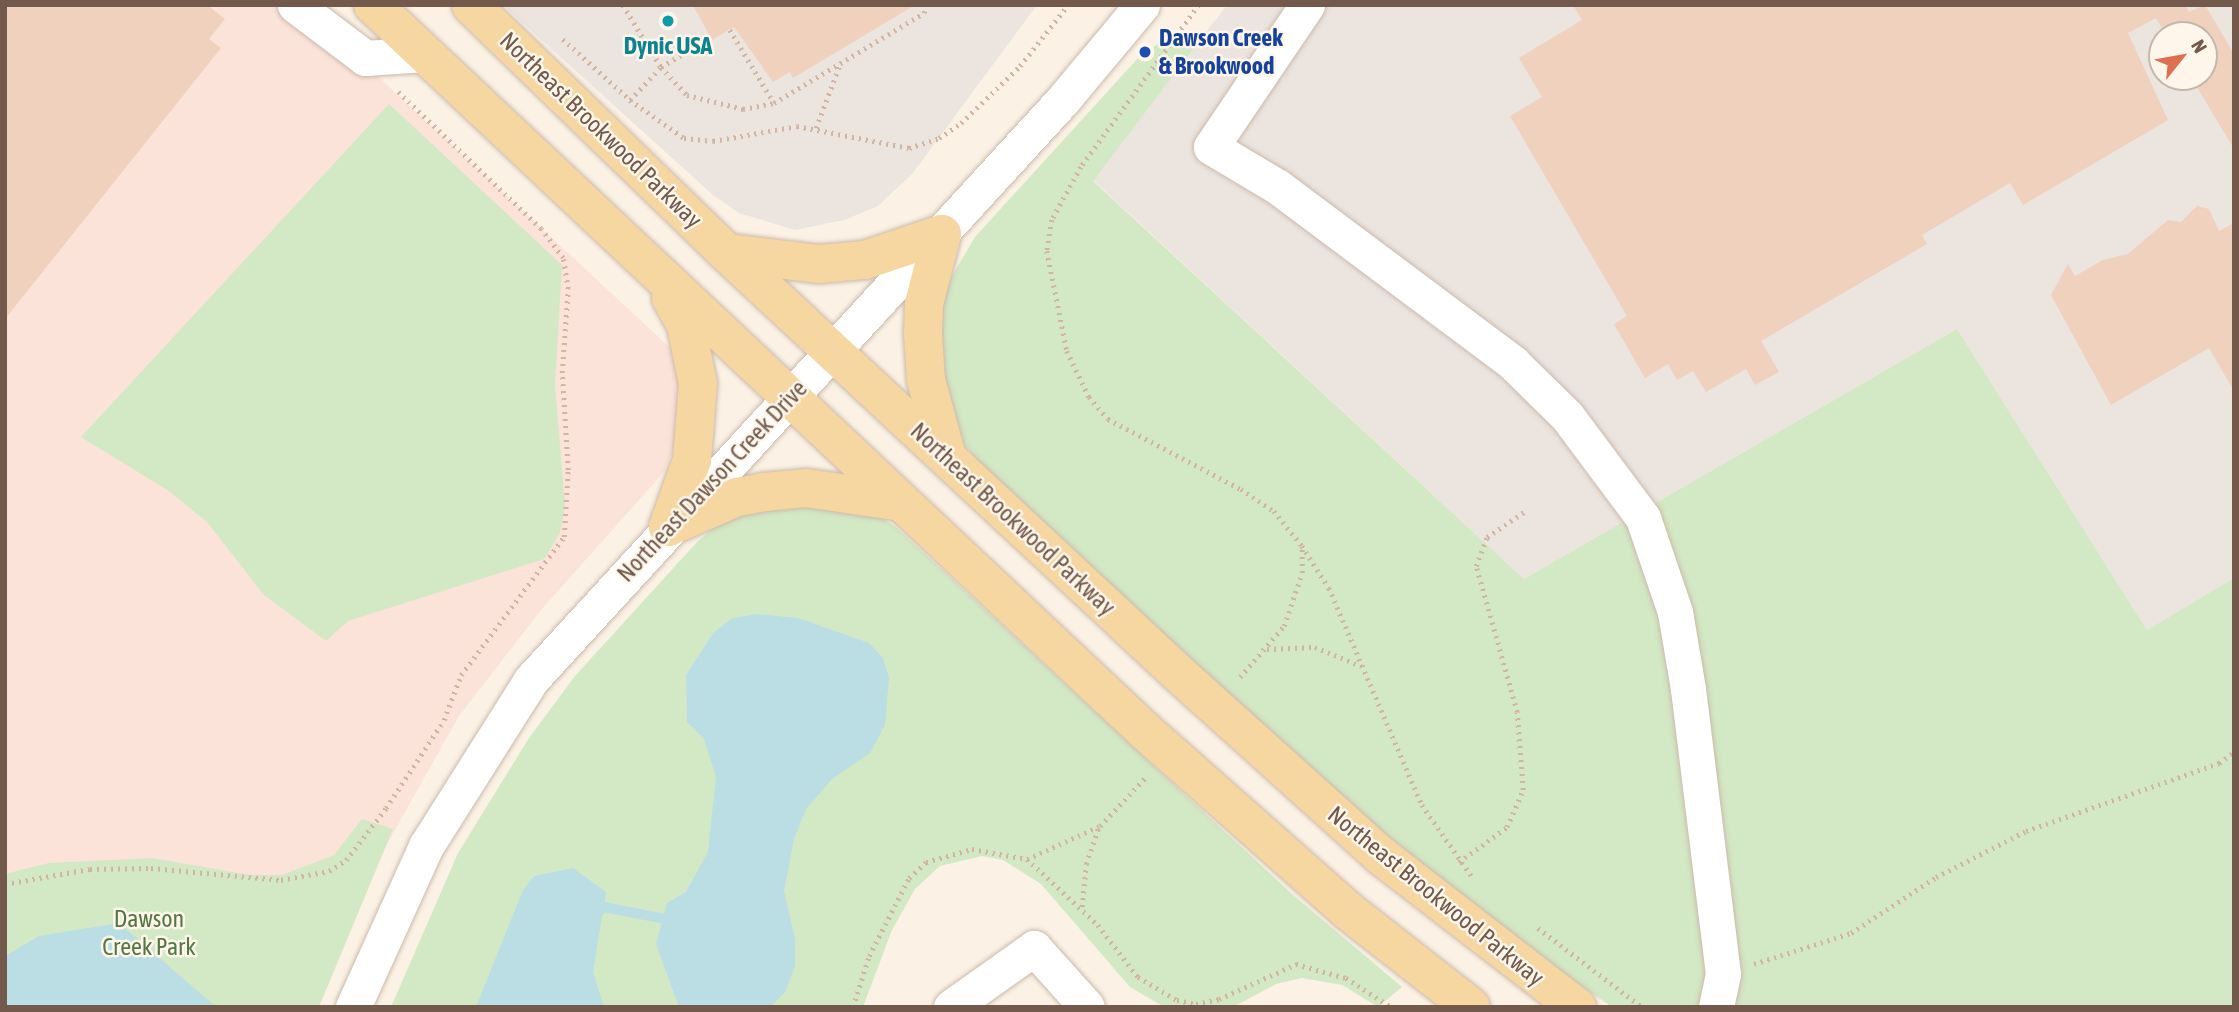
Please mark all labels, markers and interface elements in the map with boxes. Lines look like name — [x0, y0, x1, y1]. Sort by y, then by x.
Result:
marker: Dynic USA — [660, 13, 676, 29]
north arrow — [2148, 21, 2218, 91]
place label: Dawson Creek & Brookwood — [1159, 24, 1283, 80]
street label: Northeast Brookwood Parkway — [494, 26, 708, 234]
place label: Dynic USA — [624, 32, 712, 60]
text: N — [2187, 36, 2212, 57]
marker: Dawson Creek & Brookwood — [1137, 44, 1153, 60]
street label: Northeast Dawson Creek Drive — [611, 374, 813, 588]
street label: Northeast Brookwood Parkway — [905, 417, 1121, 621]
street label: Northeast Brookwood Parkway — [1322, 800, 1550, 992]
park label: Dawson Creek Park — [102, 905, 196, 961]

